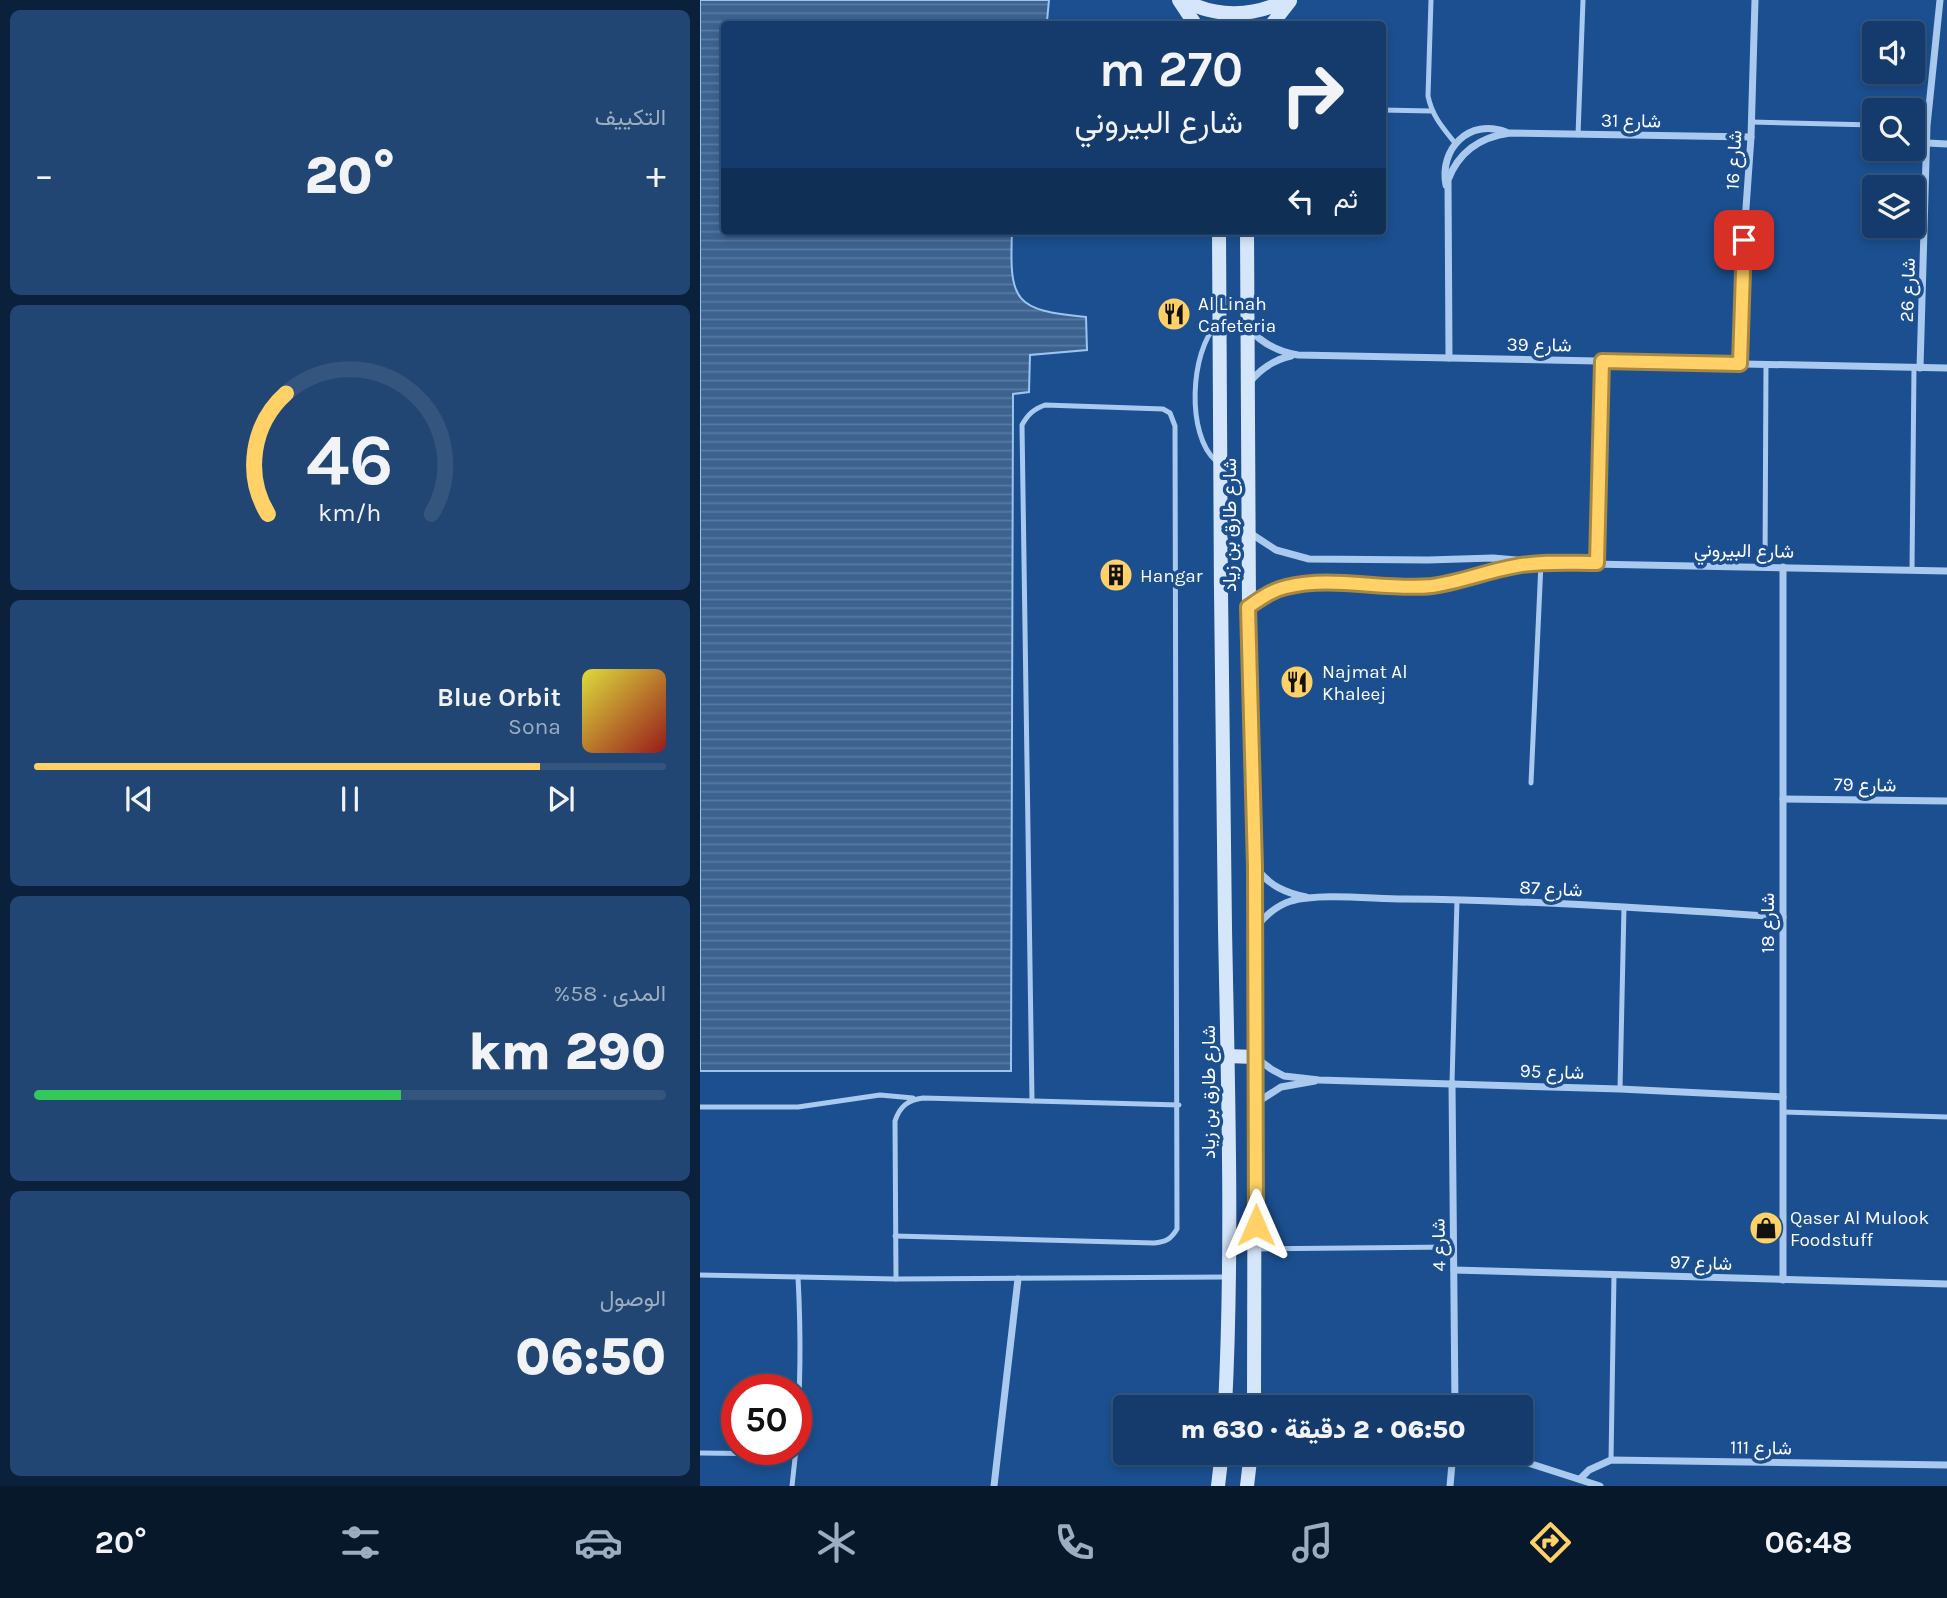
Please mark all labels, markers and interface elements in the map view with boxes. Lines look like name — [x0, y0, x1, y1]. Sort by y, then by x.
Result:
map controls — [1862, 21, 1925, 238]
button: sound — [1862, 21, 1925, 84]
text: 270 m — [1099, 41, 1243, 98]
icon: right — [1267, 49, 1358, 140]
button: search — [1862, 98, 1925, 161]
text: التكييف — [595, 104, 666, 131]
text: شارع البيروني — [1075, 104, 1243, 141]
street label: شارع 31 — [1601, 109, 1661, 134]
street label: شارع 16 — [1721, 130, 1748, 191]
text: 20° — [305, 145, 395, 206]
text: − — [34, 153, 54, 198]
text: + — [646, 153, 666, 198]
button: layers — [1862, 175, 1925, 238]
icon: left — [1282, 182, 1320, 220]
text: ثم — [1334, 184, 1358, 215]
pin — [1714, 210, 1774, 270]
icon: arrive — [1725, 221, 1763, 259]
street label: شارع 26 — [1896, 257, 1921, 323]
place label: Al Linah Cafeteria — [1198, 293, 1276, 337]
restaurant icon: Al Linah Cafeteria — [1155, 295, 1193, 333]
street label: شارع 39 — [1506, 333, 1572, 358]
text: 46 — [306, 417, 394, 502]
street label: شارع طارق بن زياد — [1219, 458, 1242, 592]
text: km/h — [318, 498, 382, 527]
street label: شارع البيروني — [1694, 539, 1794, 567]
building icon: Hangar — [1097, 556, 1135, 594]
place label: Hangar — [1140, 565, 1203, 587]
place label: Najmat Al Khaleej — [1322, 661, 1408, 705]
restaurant icon: Najmat Al Khaleej — [1278, 663, 1316, 701]
text: Blue Orbit — [437, 682, 561, 713]
text: Sona — [508, 713, 561, 740]
street label: شارع 79 — [1833, 773, 1897, 798]
icon: previous — [120, 780, 158, 818]
icon: pause — [331, 780, 369, 818]
icon: next — [542, 780, 580, 818]
street label: شارع 87 — [1519, 876, 1583, 903]
street label: شارع 18 — [1757, 893, 1780, 953]
text: المدى · 58% — [554, 980, 666, 1007]
text: 290 km — [468, 1021, 666, 1082]
street label: شارع طارق بن زياد — [1198, 1025, 1221, 1159]
street label: شارع 95 — [1519, 1060, 1585, 1085]
position arrow — [1219, 1188, 1293, 1262]
place label: Qaser Al Mulook Foodstuff — [1790, 1207, 1929, 1251]
shop icon: Qaser Al Mulook Foodstuff — [1747, 1209, 1785, 1247]
street label: شارع 4 — [1428, 1218, 1451, 1272]
street label: شارع 97 — [1669, 1251, 1733, 1276]
text: الوصول — [600, 1285, 666, 1312]
text: 06:50 — [515, 1326, 666, 1387]
speed limit sign: 50 — [721, 1374, 812, 1465]
text: 06:50 · 2 دقيقة · 630 m — [1181, 1414, 1466, 1445]
street label: شارع 111 — [1730, 1436, 1792, 1461]
icon: filters — [336, 1518, 385, 1567]
icon: car — [574, 1518, 623, 1567]
icon: climate — [812, 1518, 861, 1567]
icon: phone — [1050, 1518, 1099, 1567]
icon: music — [1288, 1518, 1337, 1567]
icon: directions — [1526, 1518, 1575, 1567]
text: 20° — [95, 1524, 147, 1561]
text: 06:48 — [1764, 1524, 1852, 1561]

